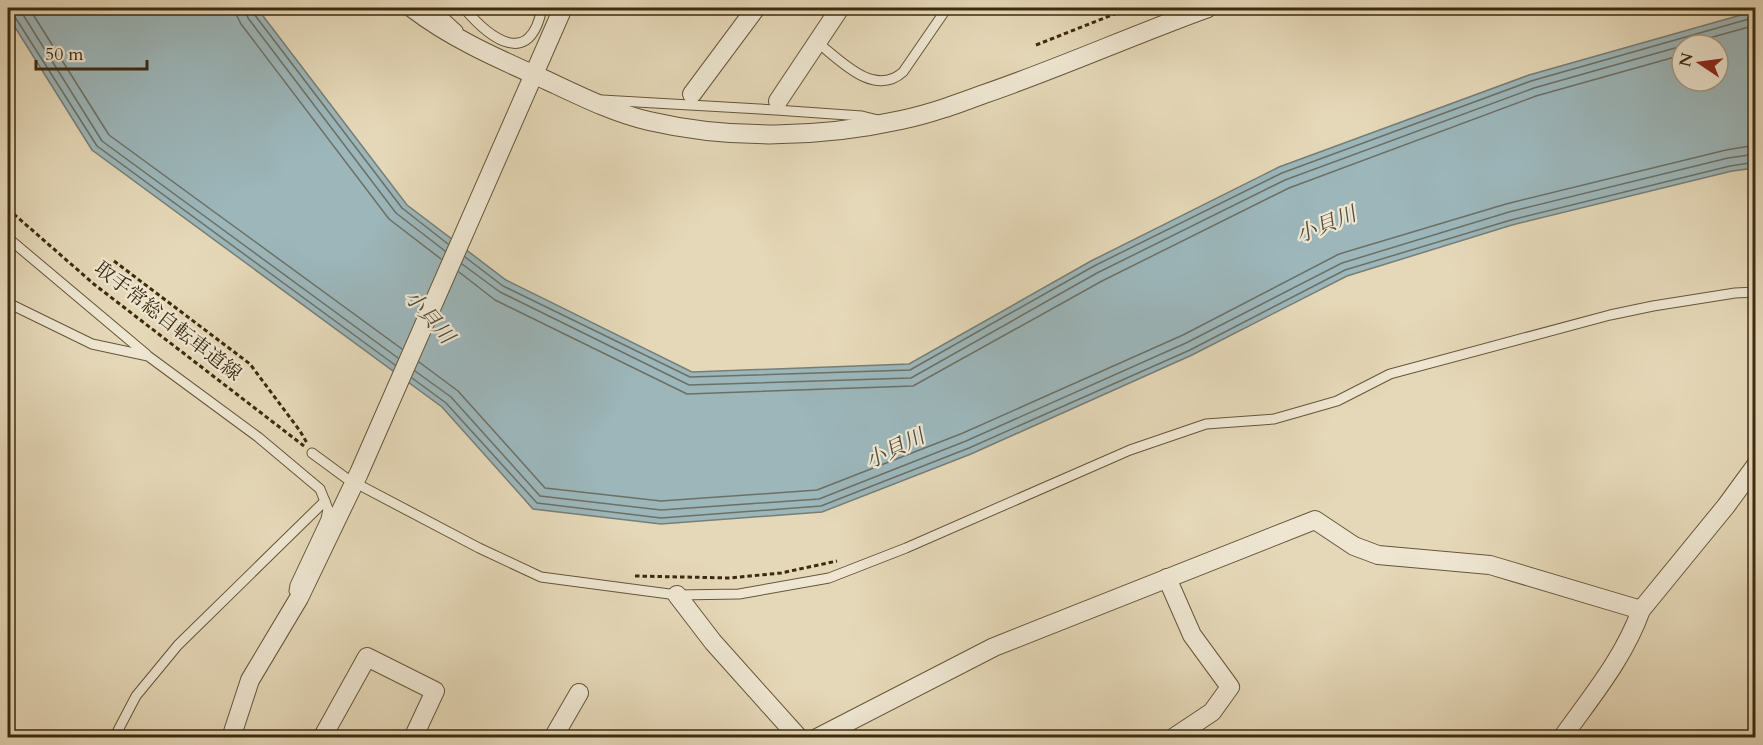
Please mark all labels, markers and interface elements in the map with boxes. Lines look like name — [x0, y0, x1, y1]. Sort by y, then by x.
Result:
scale bar — [36, 33, 147, 71]
north arrow — [1670, 33, 1730, 93]
text: 50 m — [45, 42, 84, 67]
text: N — [1674, 51, 1699, 69]
water label: 小貝川 — [1291, 199, 1362, 250]
street label: 取手常総自転車道線 — [89, 255, 247, 387]
water label: 小貝川 — [397, 284, 462, 352]
water label: 小貝川 — [860, 421, 931, 476]

